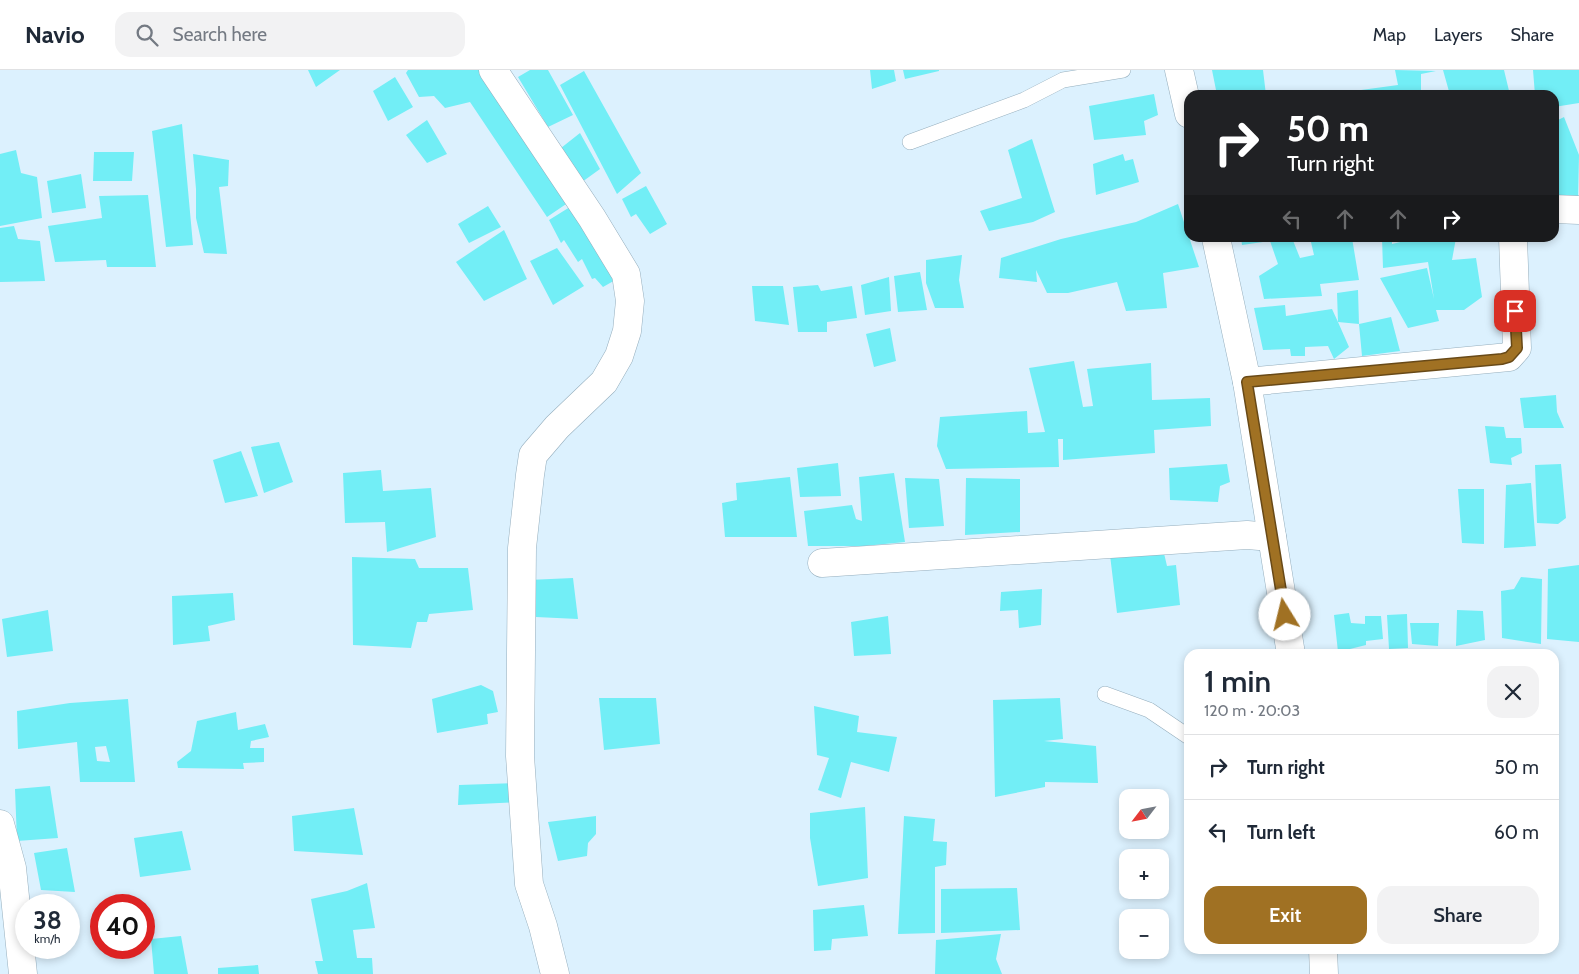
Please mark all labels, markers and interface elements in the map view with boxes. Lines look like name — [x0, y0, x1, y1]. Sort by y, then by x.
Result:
search box — [115, 12, 465, 57]
text: Navio — [25, 20, 85, 49]
icon: search — [133, 21, 161, 49]
text: Search here — [173, 23, 267, 46]
text: Map — [1373, 24, 1406, 46]
text: Layers — [1434, 24, 1483, 46]
text: Share — [1511, 24, 1554, 46]
text: 50 m — [1287, 107, 1369, 150]
icon: right — [1204, 110, 1269, 175]
text: Turn right — [1287, 150, 1374, 177]
icon: left — [1278, 205, 1306, 233]
icon: ahead — [1331, 205, 1359, 233]
icon: ahead — [1384, 205, 1412, 233]
icon: right — [1437, 205, 1465, 233]
pin — [1494, 290, 1536, 332]
icon: arrive — [1501, 297, 1529, 325]
position arrow — [1258, 588, 1310, 640]
text: 1 min — [1204, 663, 1271, 700]
button: close — [1487, 666, 1539, 718]
text: 120 m · 20:03 — [1204, 701, 1300, 720]
icon: right — [1204, 753, 1232, 781]
text: Turn right — [1247, 756, 1325, 779]
text: 50 m — [1495, 756, 1539, 779]
north arrow — [1119, 789, 1169, 839]
map controls — [1119, 789, 1169, 959]
icon: left — [1204, 818, 1232, 846]
text: Turn left — [1247, 821, 1315, 844]
text: 60 m — [1494, 821, 1539, 844]
button: + — [1119, 849, 1169, 899]
button: Exit — [1204, 886, 1367, 944]
button: Share — [1377, 886, 1539, 944]
speed limit sign: 40 — [90, 894, 155, 959]
text: 38 — [33, 905, 62, 935]
button: − — [1119, 909, 1169, 959]
text: km/h — [34, 931, 61, 946]

